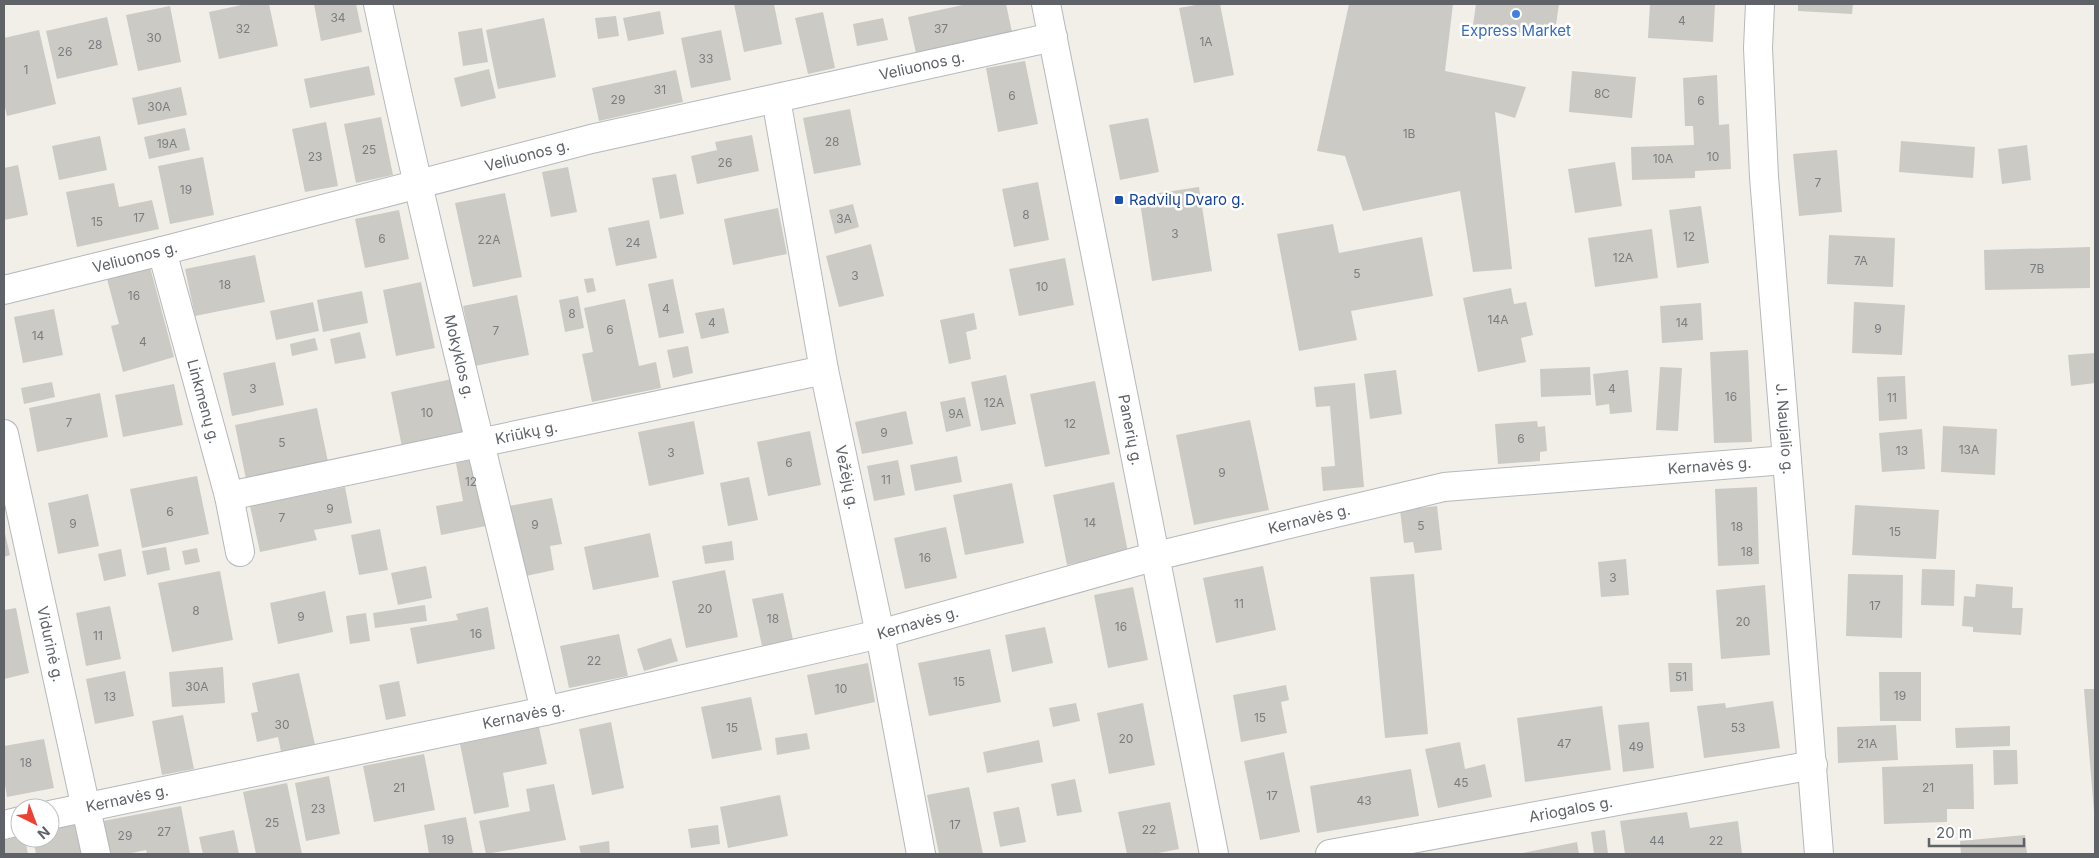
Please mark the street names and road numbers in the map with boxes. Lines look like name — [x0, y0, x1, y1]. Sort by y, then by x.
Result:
street label: Veliuonos g. — [877, 47, 966, 84]
street label: Veliuonos g. — [482, 135, 571, 175]
street label: Veliuonos g. — [90, 237, 180, 277]
street label: Mokyklos g. — [440, 313, 479, 401]
street label: Linkmenų g. — [183, 357, 224, 446]
street label: J. Naujalio g. — [1772, 383, 1798, 475]
street label: Panerių g. — [1114, 393, 1147, 467]
street label: Kriūkų g. — [493, 417, 559, 448]
street label: Vežėjų g. — [831, 443, 863, 511]
street label: Kernavės g. — [1667, 453, 1752, 478]
street label: Kernavės g. — [1266, 500, 1352, 538]
street label: Kernavės g. — [875, 602, 961, 643]
street label: Vidurinė g. — [33, 604, 68, 684]
street label: Kernavės g. — [481, 697, 567, 733]
street label: Kernavės g. — [84, 780, 170, 816]
street label: Ariogalos g. — [1527, 792, 1614, 826]

